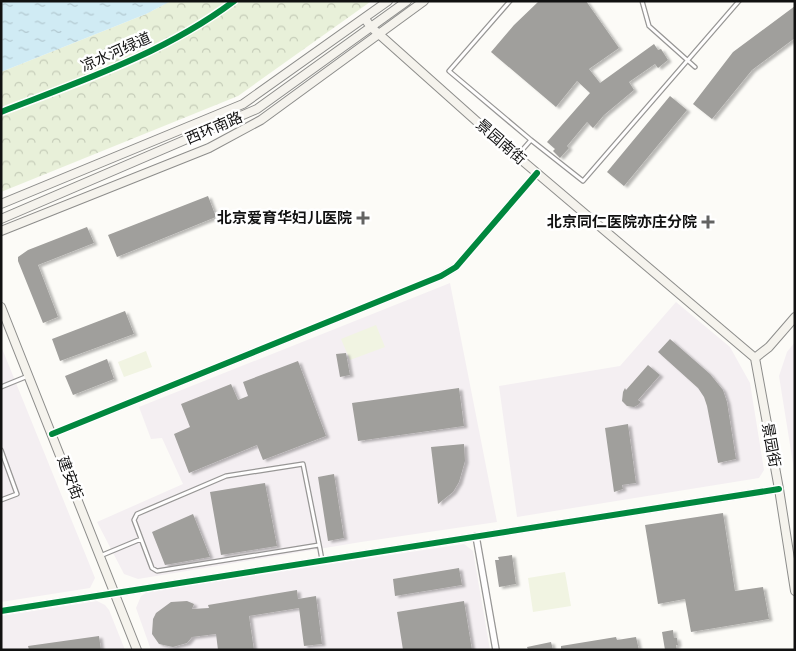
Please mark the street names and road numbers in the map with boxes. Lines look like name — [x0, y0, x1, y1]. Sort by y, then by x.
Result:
street label: 凉水河绿道 — [78, 29, 154, 75]
street label: 西环南路 — [183, 108, 245, 148]
street label: 景园南街 — [472, 116, 530, 168]
street label: 景园街 — [758, 421, 784, 469]
street label: 建安街 — [54, 454, 86, 502]

